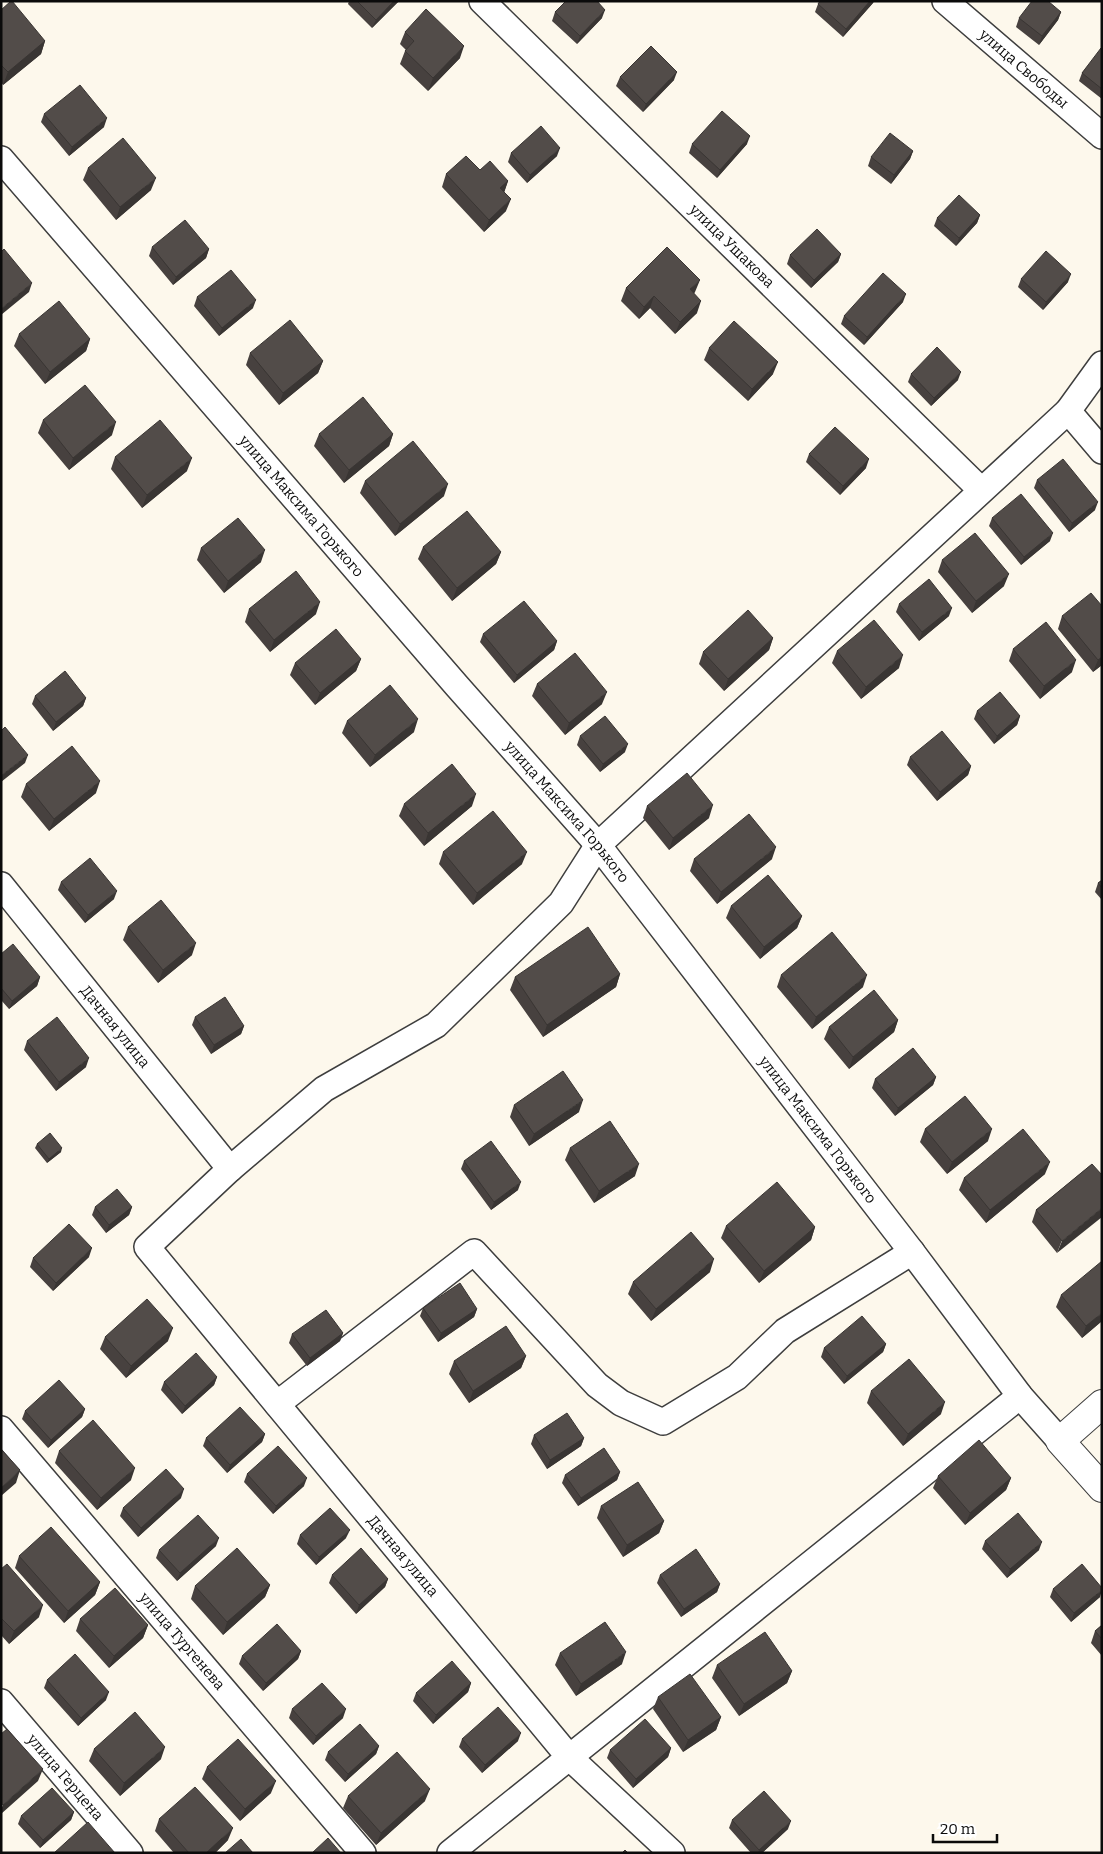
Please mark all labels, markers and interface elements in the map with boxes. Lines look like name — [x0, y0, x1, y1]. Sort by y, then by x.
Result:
street label: улица Свободы — [975, 25, 1072, 112]
street label: улица Ушакова — [685, 200, 778, 292]
street label: улица Максима Горького — [235, 431, 367, 581]
street label: улица Максима Горького — [500, 736, 633, 886]
street label: Дачная улица — [77, 982, 154, 1072]
street label: улица Максима Горького — [755, 1052, 880, 1207]
street label: Дачная улица — [364, 1512, 442, 1600]
street label: улица Тургенева — [135, 1588, 229, 1694]
street label: улица Герцена — [23, 1730, 107, 1824]
scale bar — [933, 1812, 997, 1844]
text: 20 m — [940, 1820, 976, 1838]

